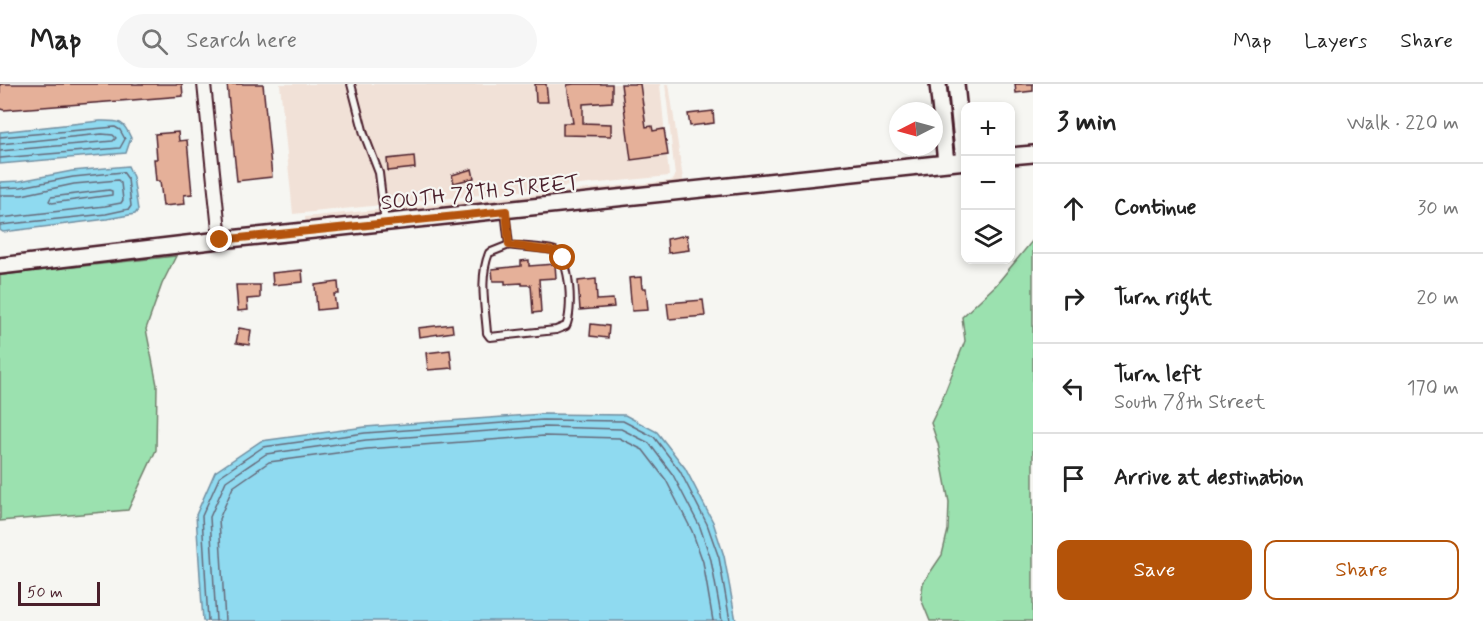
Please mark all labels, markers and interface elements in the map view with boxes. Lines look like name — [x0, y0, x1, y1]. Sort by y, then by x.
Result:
search box — [117, 14, 537, 68]
text: Map — [30, 23, 81, 60]
icon: search — [138, 25, 171, 58]
text: Search here — [186, 27, 297, 55]
text: Map — [1233, 27, 1271, 55]
text: Layers — [1304, 27, 1367, 55]
text: Share — [1400, 27, 1453, 55]
north arrow — [889, 102, 943, 156]
map controls — [961, 102, 1015, 264]
button: + — [961, 102, 1015, 156]
text: 3 min — [1057, 106, 1117, 140]
text: Walk · 220 m — [1347, 110, 1459, 137]
button: − — [961, 156, 1015, 210]
street label: SOUTH 78TH STREET — [379, 169, 581, 217]
icon: ahead — [1057, 192, 1090, 225]
text: Continue — [1114, 194, 1196, 222]
text: 30 m — [1417, 195, 1459, 222]
button: layers — [961, 210, 1015, 264]
route end — [206, 226, 232, 252]
route start — [549, 244, 575, 270]
icon: right — [1057, 282, 1090, 315]
text: Turn right — [1114, 284, 1212, 312]
text: 20 m — [1416, 285, 1459, 312]
text: Turn left — [1114, 361, 1202, 389]
icon: left — [1057, 372, 1090, 405]
text: 170 m — [1407, 375, 1459, 402]
text: South 78th Street — [1114, 389, 1265, 416]
icon: arrive — [1057, 462, 1090, 495]
text: Arrive at destination — [1114, 464, 1304, 492]
button: Save — [1057, 540, 1252, 600]
button: Share — [1264, 540, 1459, 600]
scale bar — [18, 579, 100, 606]
text: 50 m — [27, 582, 63, 603]

